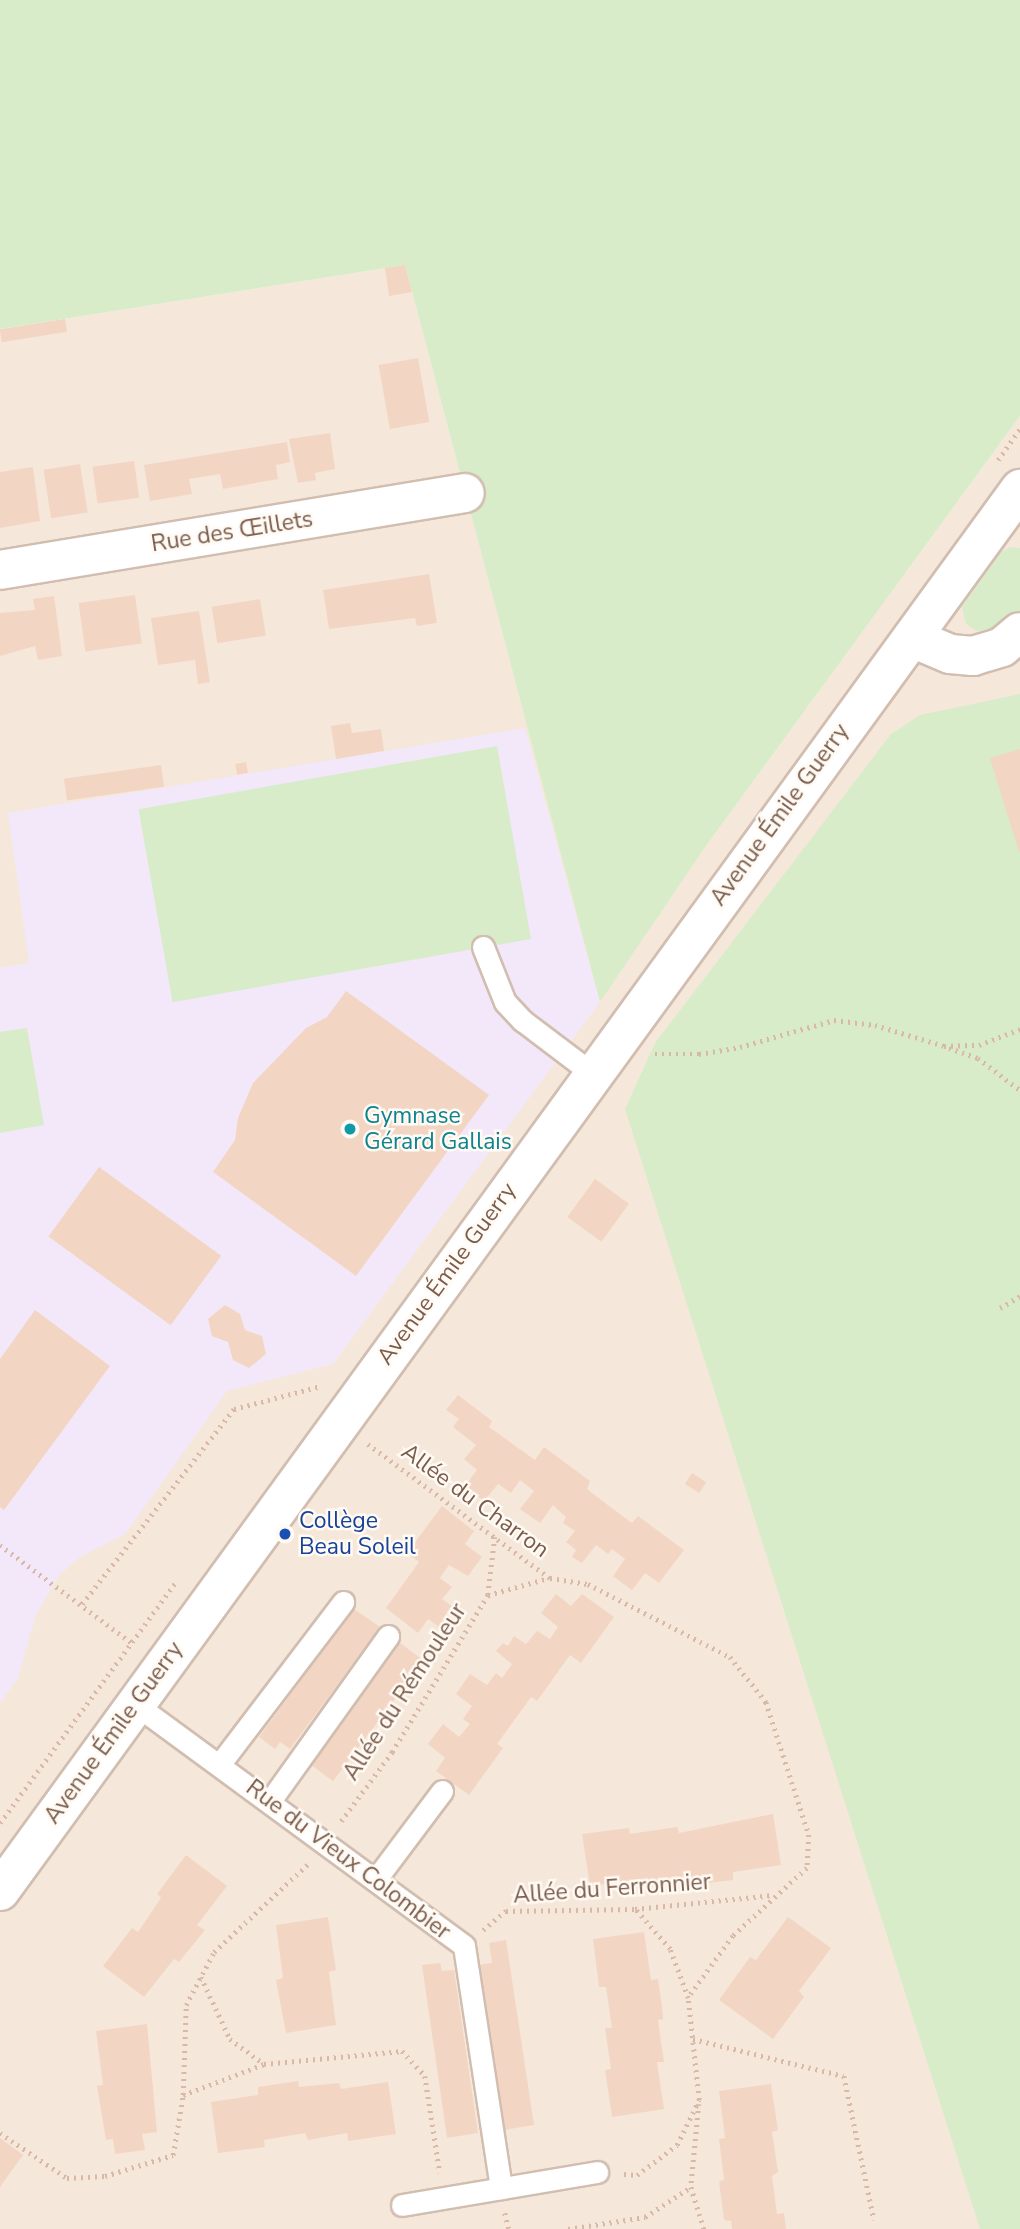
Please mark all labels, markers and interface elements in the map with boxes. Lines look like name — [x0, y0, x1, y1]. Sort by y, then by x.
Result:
street label: Rue des Œillets — [149, 506, 315, 558]
street label: Avenue Émile Guerry — [705, 719, 855, 911]
place label: Gymnase Gérard Gallais — [364, 1102, 512, 1156]
marker: Gymnase Gérard Gallais — [342, 1121, 358, 1137]
street label: Avenue Émile Guerry — [372, 1178, 522, 1370]
street label: Allée du Charron — [396, 1438, 554, 1564]
place label: Collège Beau Soleil — [299, 1507, 416, 1561]
marker: Collège Beau Soleil — [277, 1526, 293, 1542]
street label: Allée du Rémouleur — [337, 1598, 473, 1786]
street label: Avenue Émile Guerry — [39, 1637, 189, 1829]
street label: Rue du Vieux Colombier — [240, 1774, 456, 1946]
street label: Allée du Ferronnier — [512, 1868, 712, 1910]

